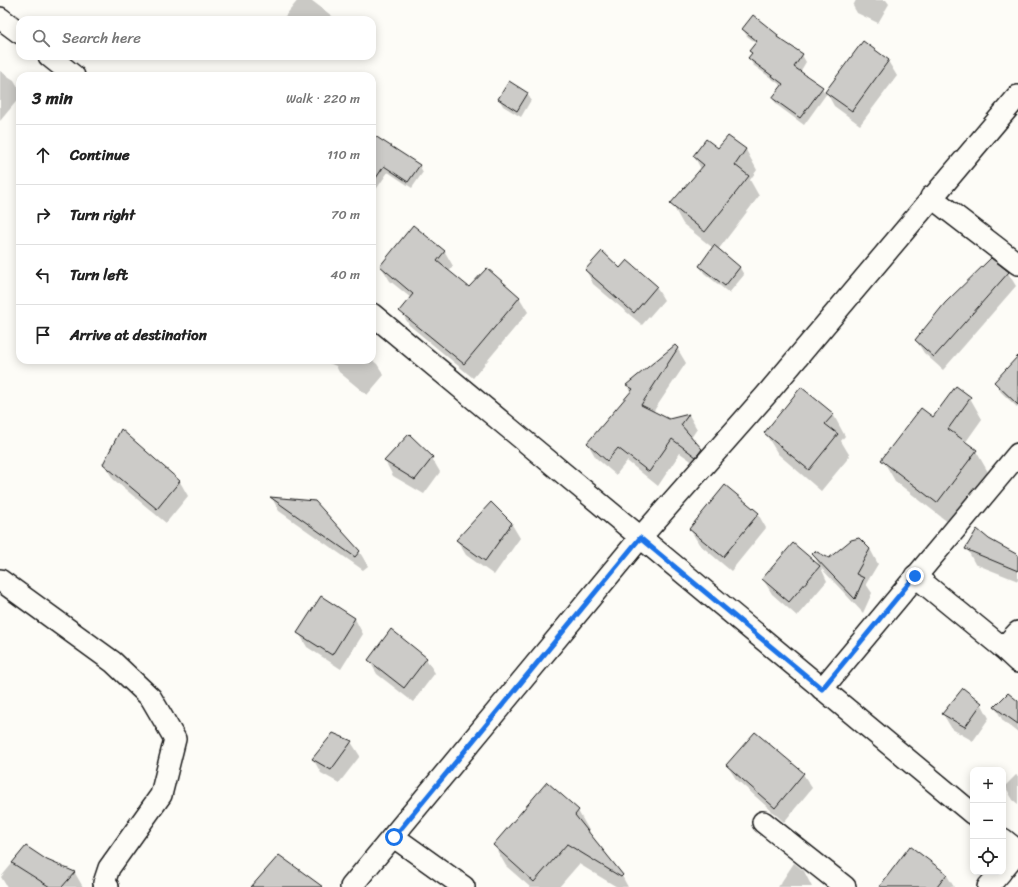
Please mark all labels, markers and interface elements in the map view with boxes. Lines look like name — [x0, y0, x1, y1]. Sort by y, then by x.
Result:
search box — [16, 16, 376, 60]
text: Search here — [62, 25, 141, 51]
icon: search — [30, 27, 52, 49]
text: 3 min — [32, 83, 73, 113]
text: Walk · 220 m — [286, 87, 360, 110]
text: Continue — [70, 142, 130, 168]
text: 110 m — [327, 143, 360, 166]
icon: ahead — [32, 144, 54, 166]
text: Turn right — [70, 202, 135, 228]
text: 70 m — [331, 203, 360, 226]
icon: right — [32, 204, 54, 226]
text: Turn left — [70, 262, 128, 288]
text: 40 m — [330, 263, 360, 286]
icon: left — [32, 264, 54, 286]
text: Arrive at destination — [70, 322, 207, 348]
icon: arrive — [32, 324, 54, 346]
route end — [906, 567, 924, 585]
map controls — [970, 767, 1006, 875]
button: + — [970, 767, 1006, 803]
button: − — [970, 803, 1006, 839]
route start — [385, 828, 403, 846]
button: locate — [970, 839, 1006, 875]

